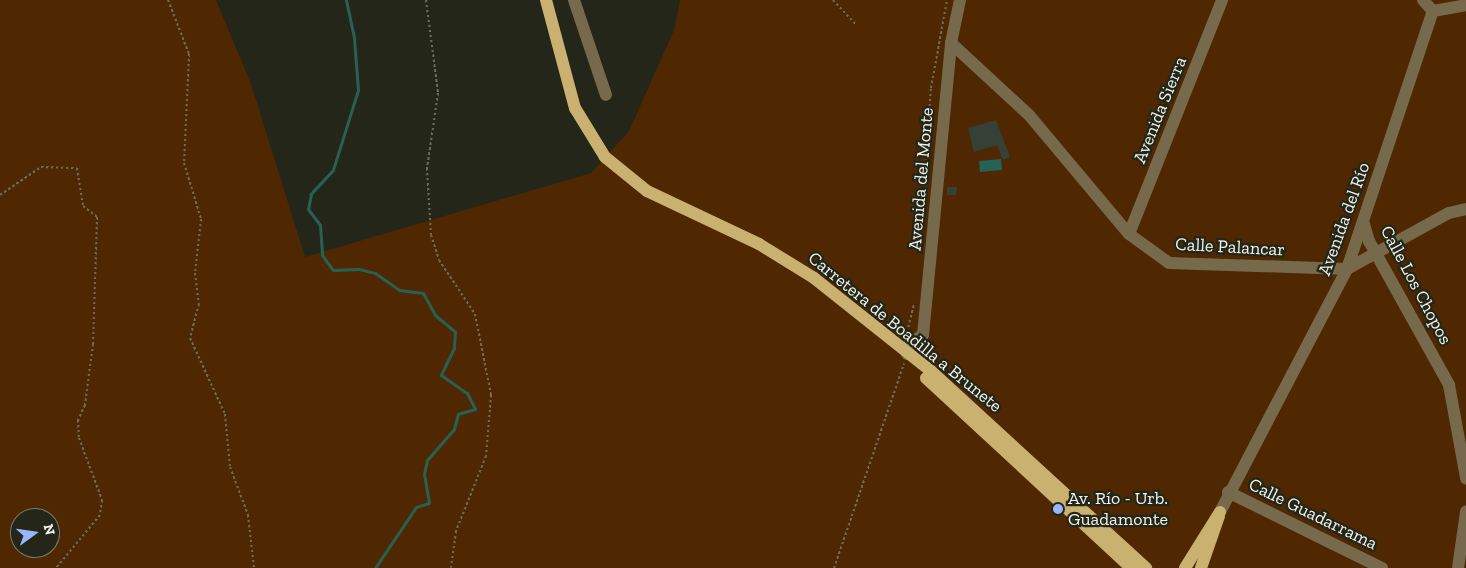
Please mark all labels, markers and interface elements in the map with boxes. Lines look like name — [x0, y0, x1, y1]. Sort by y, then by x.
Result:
street label: Avenida Sierra — [1129, 54, 1191, 166]
street label: Avenida del Monte — [904, 107, 938, 251]
street label: Avenida del Río — [1314, 160, 1374, 278]
street label: Calle Los Chopos — [1376, 222, 1456, 348]
street label: Calle Palancar — [1175, 233, 1285, 261]
street label: Carretera de Boadilla a Brunete — [804, 247, 1006, 417]
street label: Calle Guadarrama — [1245, 474, 1381, 554]
place label: Av. Río - Urb. Guadamonte — [1068, 488, 1168, 530]
marker: Av. Río - Urb. Guadamonte — [1052, 503, 1064, 515]
north arrow — [10, 508, 60, 558]
text: N — [40, 522, 59, 537]

